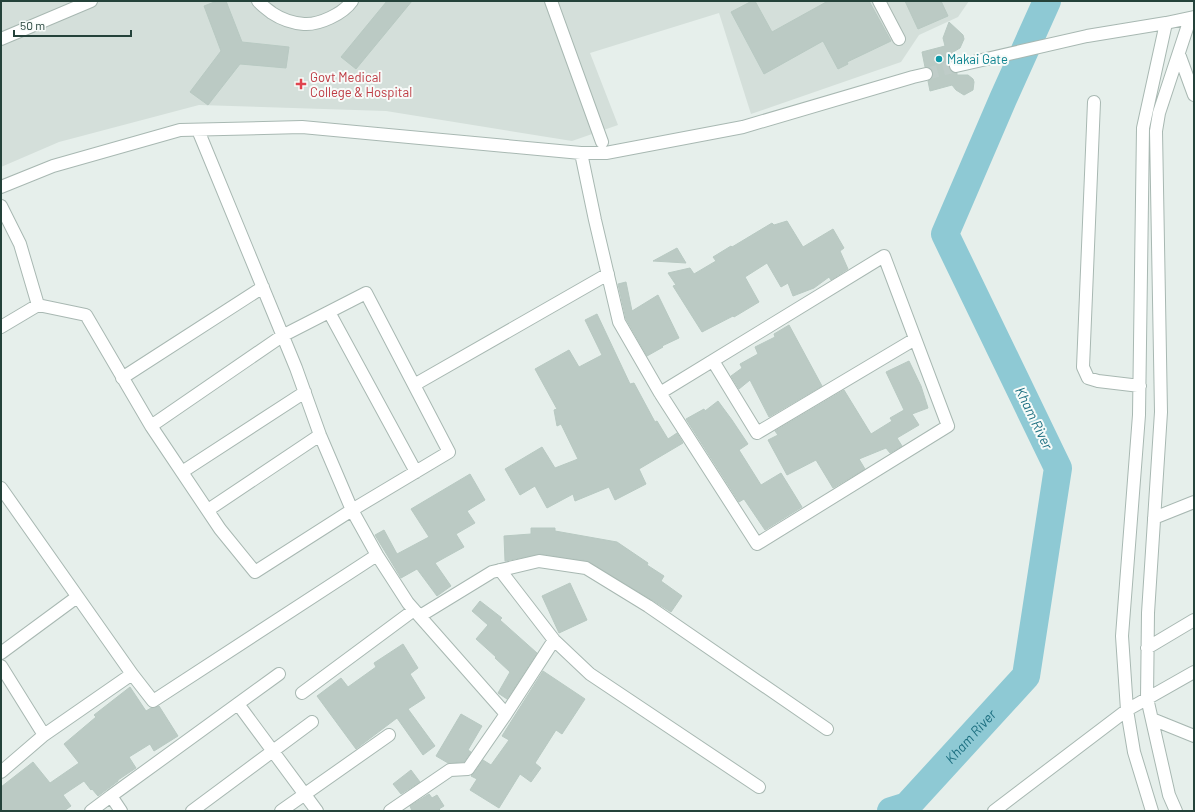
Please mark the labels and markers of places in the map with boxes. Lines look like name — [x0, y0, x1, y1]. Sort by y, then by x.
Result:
place label: Makai Gate — [947, 51, 1008, 67]
marker: Makai Gate — [934, 54, 944, 64]
place label: Govt Medical College & Hospital — [310, 69, 412, 100]
marker: Govt Medical College & Hospital — [295, 78, 307, 90]

